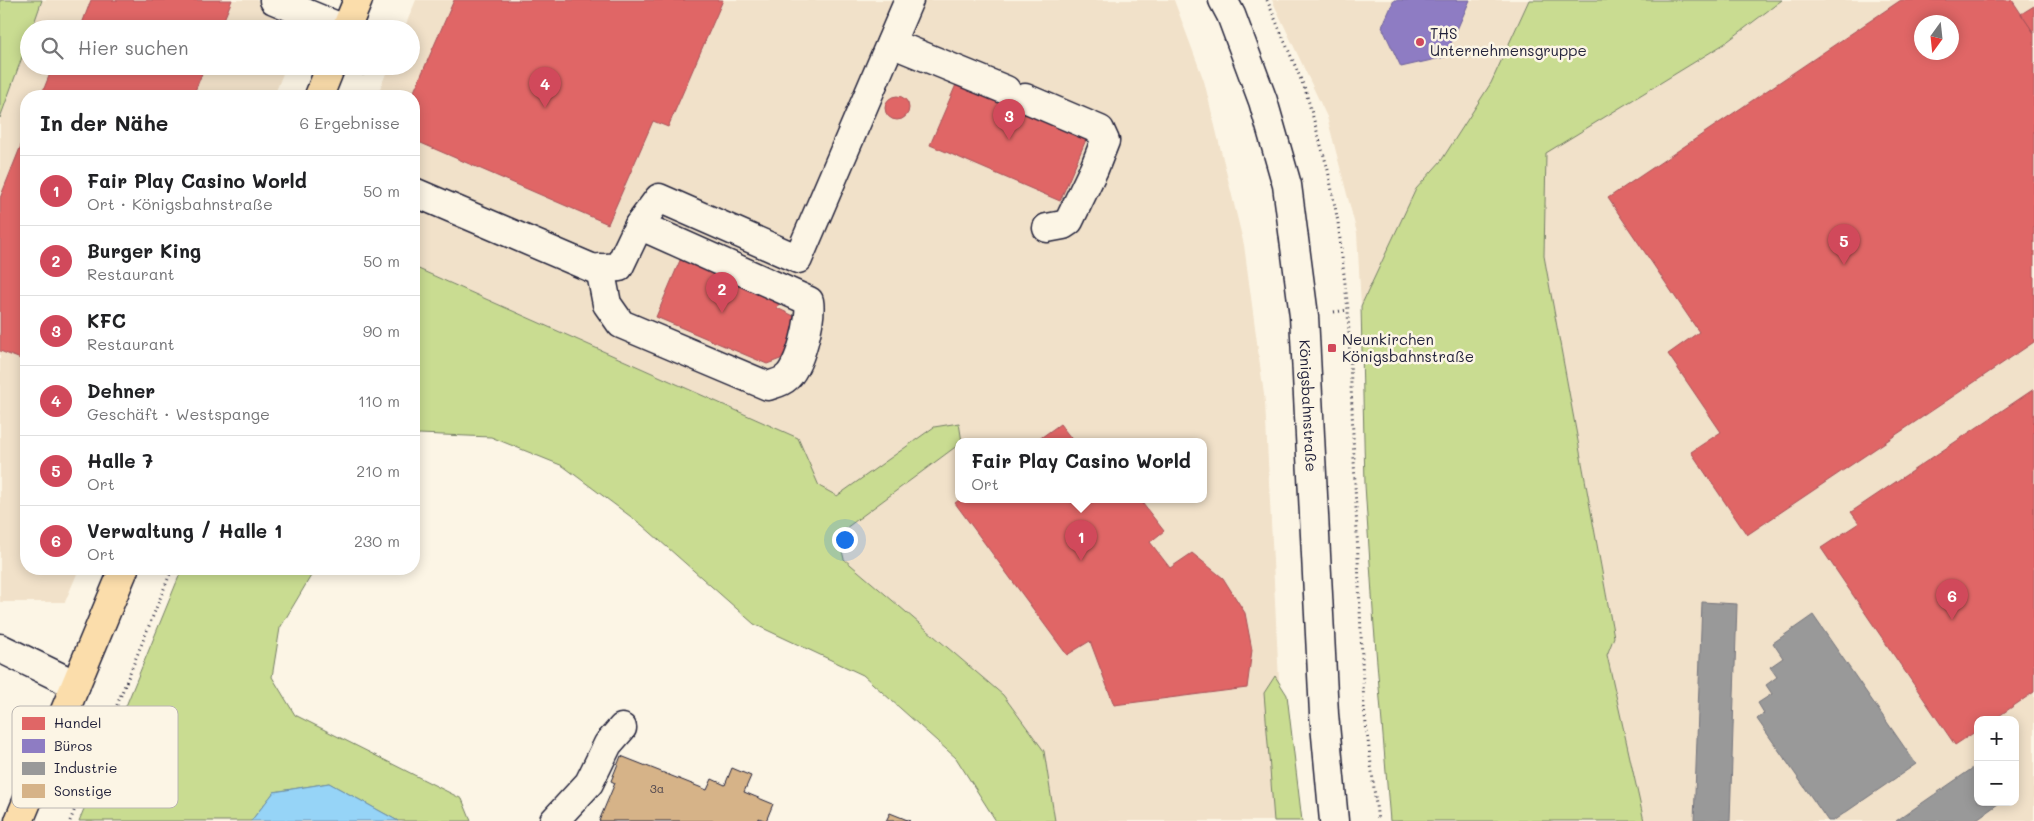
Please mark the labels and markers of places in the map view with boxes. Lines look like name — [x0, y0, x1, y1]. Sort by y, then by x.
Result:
place label: THS Unternehmensgruppe — [1430, 23, 1587, 60]
marker: THS Unternehmensgruppe — [1414, 36, 1426, 48]
pin: 4 — [529, 67, 561, 108]
pin: 3 — [993, 99, 1025, 140]
pin: 5 — [1828, 224, 1860, 265]
pin: 2 — [706, 272, 738, 313]
place label: Neunkirchen Königsbahnstraße — [1342, 329, 1474, 366]
marker: Neunkirchen Königsbahnstraße — [1326, 342, 1338, 354]
pin: 1 — [1065, 520, 1097, 561]
pin: 6 — [1936, 579, 1968, 620]

